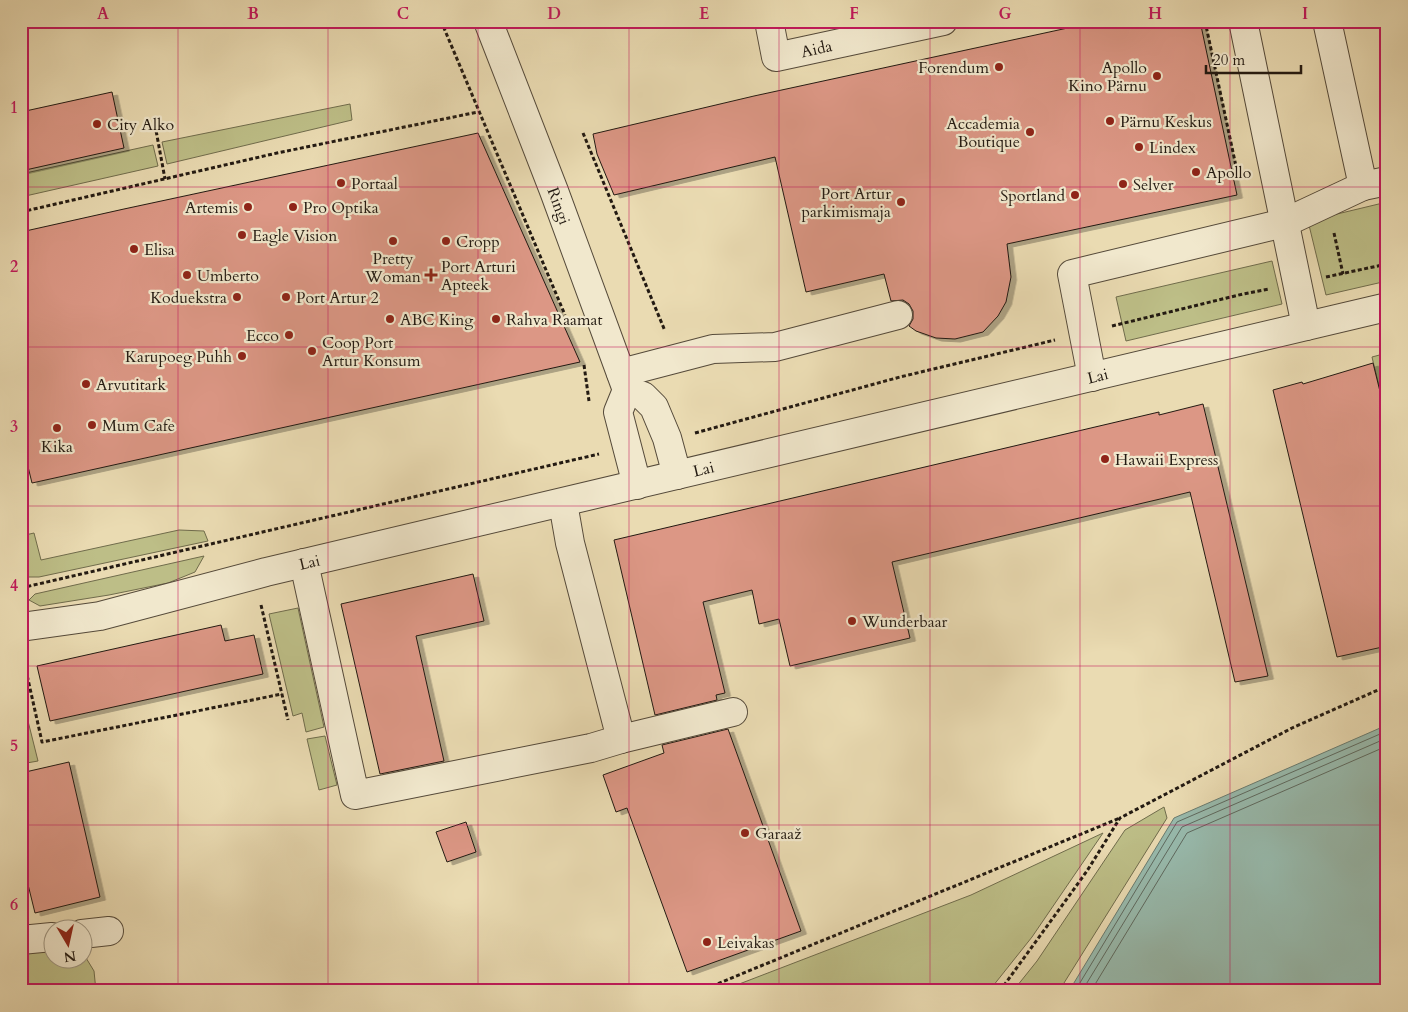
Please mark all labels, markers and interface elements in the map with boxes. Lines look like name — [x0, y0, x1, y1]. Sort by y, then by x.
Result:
text: A — [97, 3, 109, 25]
text: B — [247, 3, 259, 25]
text: C — [397, 3, 409, 25]
text: D — [547, 3, 561, 25]
text: E — [699, 3, 709, 25]
text: F — [849, 3, 859, 25]
text: G — [998, 3, 1012, 25]
text: H — [1148, 3, 1162, 25]
text: I — [1302, 3, 1308, 25]
street label: Aida — [799, 35, 834, 63]
scale bar — [1206, 42, 1300, 74]
text: 20 m — [1213, 50, 1245, 70]
place label: Forendum — [918, 57, 989, 79]
place label: Apollo Kino Pärnu — [1068, 57, 1147, 97]
marker: Forendum — [993, 61, 1005, 73]
marker: Apollo Kino Pärnu — [1151, 70, 1163, 82]
text: 1 — [10, 97, 18, 119]
place label: Pärnu Keskus — [1120, 111, 1212, 133]
place label: Accademia Boutique — [946, 113, 1020, 153]
place label: City Alko — [107, 114, 175, 136]
marker: Pärnu Keskus — [1104, 115, 1116, 127]
marker: City Alko — [91, 118, 103, 130]
marker: Accademia Boutique — [1024, 126, 1036, 138]
place label: Lindex — [1149, 137, 1196, 159]
marker: Lindex — [1133, 141, 1145, 153]
place label: Apollo — [1206, 162, 1252, 184]
marker: Apollo — [1190, 166, 1202, 178]
place label: Portaal — [351, 173, 398, 195]
place label: Selver — [1133, 174, 1174, 196]
marker: Portaal — [335, 177, 347, 189]
marker: Selver — [1117, 178, 1129, 190]
place label: Port Artur parkimismaja — [801, 183, 891, 223]
street label: Ringi — [542, 184, 576, 228]
place label: Sportland — [1000, 185, 1065, 207]
marker: Sportland — [1069, 189, 1081, 201]
marker: Port Artur parkimismaja — [895, 196, 907, 208]
place label: Artemis — [185, 197, 238, 219]
place label: Pro Optika — [303, 197, 379, 219]
marker: Artemis — [242, 201, 254, 213]
marker: Pro Optika — [287, 201, 299, 213]
place label: Eagle Vision — [252, 225, 337, 247]
marker: Eagle Vision — [236, 229, 248, 241]
place label: Cropp — [456, 231, 500, 253]
marker: Pretty Woman — [387, 235, 399, 247]
marker: Cropp — [440, 235, 452, 247]
place label: Elisa — [144, 239, 175, 261]
marker: Elisa — [128, 243, 140, 255]
place label: Pretty Woman — [364, 248, 421, 288]
text: 2 — [10, 256, 18, 278]
place label: Port Arturi Apteek — [441, 256, 516, 296]
place label: Umberto — [197, 265, 259, 287]
marker: Umberto — [181, 269, 193, 281]
marker: Port Arturi Apteek — [425, 269, 437, 281]
place label: Koduekstra — [150, 287, 227, 309]
place label: Port Artur 2 — [296, 287, 379, 309]
marker: Koduekstra — [231, 291, 243, 303]
marker: Port Artur 2 — [280, 291, 292, 303]
place label: ABC King — [400, 309, 473, 331]
place label: Rahva Raamat — [506, 309, 603, 331]
marker: ABC King — [384, 313, 396, 325]
marker: Rahva Raamat — [490, 313, 502, 325]
place label: Ecco — [246, 325, 279, 347]
marker: Ecco — [283, 329, 295, 341]
place label: Coop Port Artur Konsum — [322, 332, 421, 372]
marker: Coop Port Artur Konsum — [306, 345, 318, 357]
place label: Karupoeg Puhh — [125, 346, 232, 368]
marker: Karupoeg Puhh — [236, 350, 248, 362]
street label: Lai — [1085, 363, 1111, 390]
place label: Arvutitark — [96, 374, 166, 396]
marker: Arvutitark — [80, 378, 92, 390]
place label: Mum Cafe — [102, 415, 175, 437]
text: 3 — [10, 416, 18, 438]
marker: Mum Cafe — [86, 419, 98, 431]
marker: Kika — [51, 422, 63, 434]
place label: Kika — [41, 436, 73, 458]
place label: Hawaii Express — [1115, 449, 1218, 471]
marker: Hawaii Express — [1099, 453, 1111, 465]
street label: Lai — [691, 456, 717, 483]
street label: Lai — [297, 549, 323, 576]
text: 4 — [10, 575, 18, 597]
place label: Wunderbaar — [861, 611, 948, 633]
marker: Wunderbaar — [846, 615, 858, 627]
text: 5 — [10, 735, 18, 757]
place label: Garaaž — [755, 823, 801, 845]
marker: Garaaž — [739, 827, 751, 839]
text: 6 — [10, 894, 18, 916]
north arrow — [42, 920, 92, 970]
place label: Leivakas — [717, 932, 774, 954]
marker: Leivakas — [701, 936, 713, 948]
text: N — [62, 946, 77, 967]

